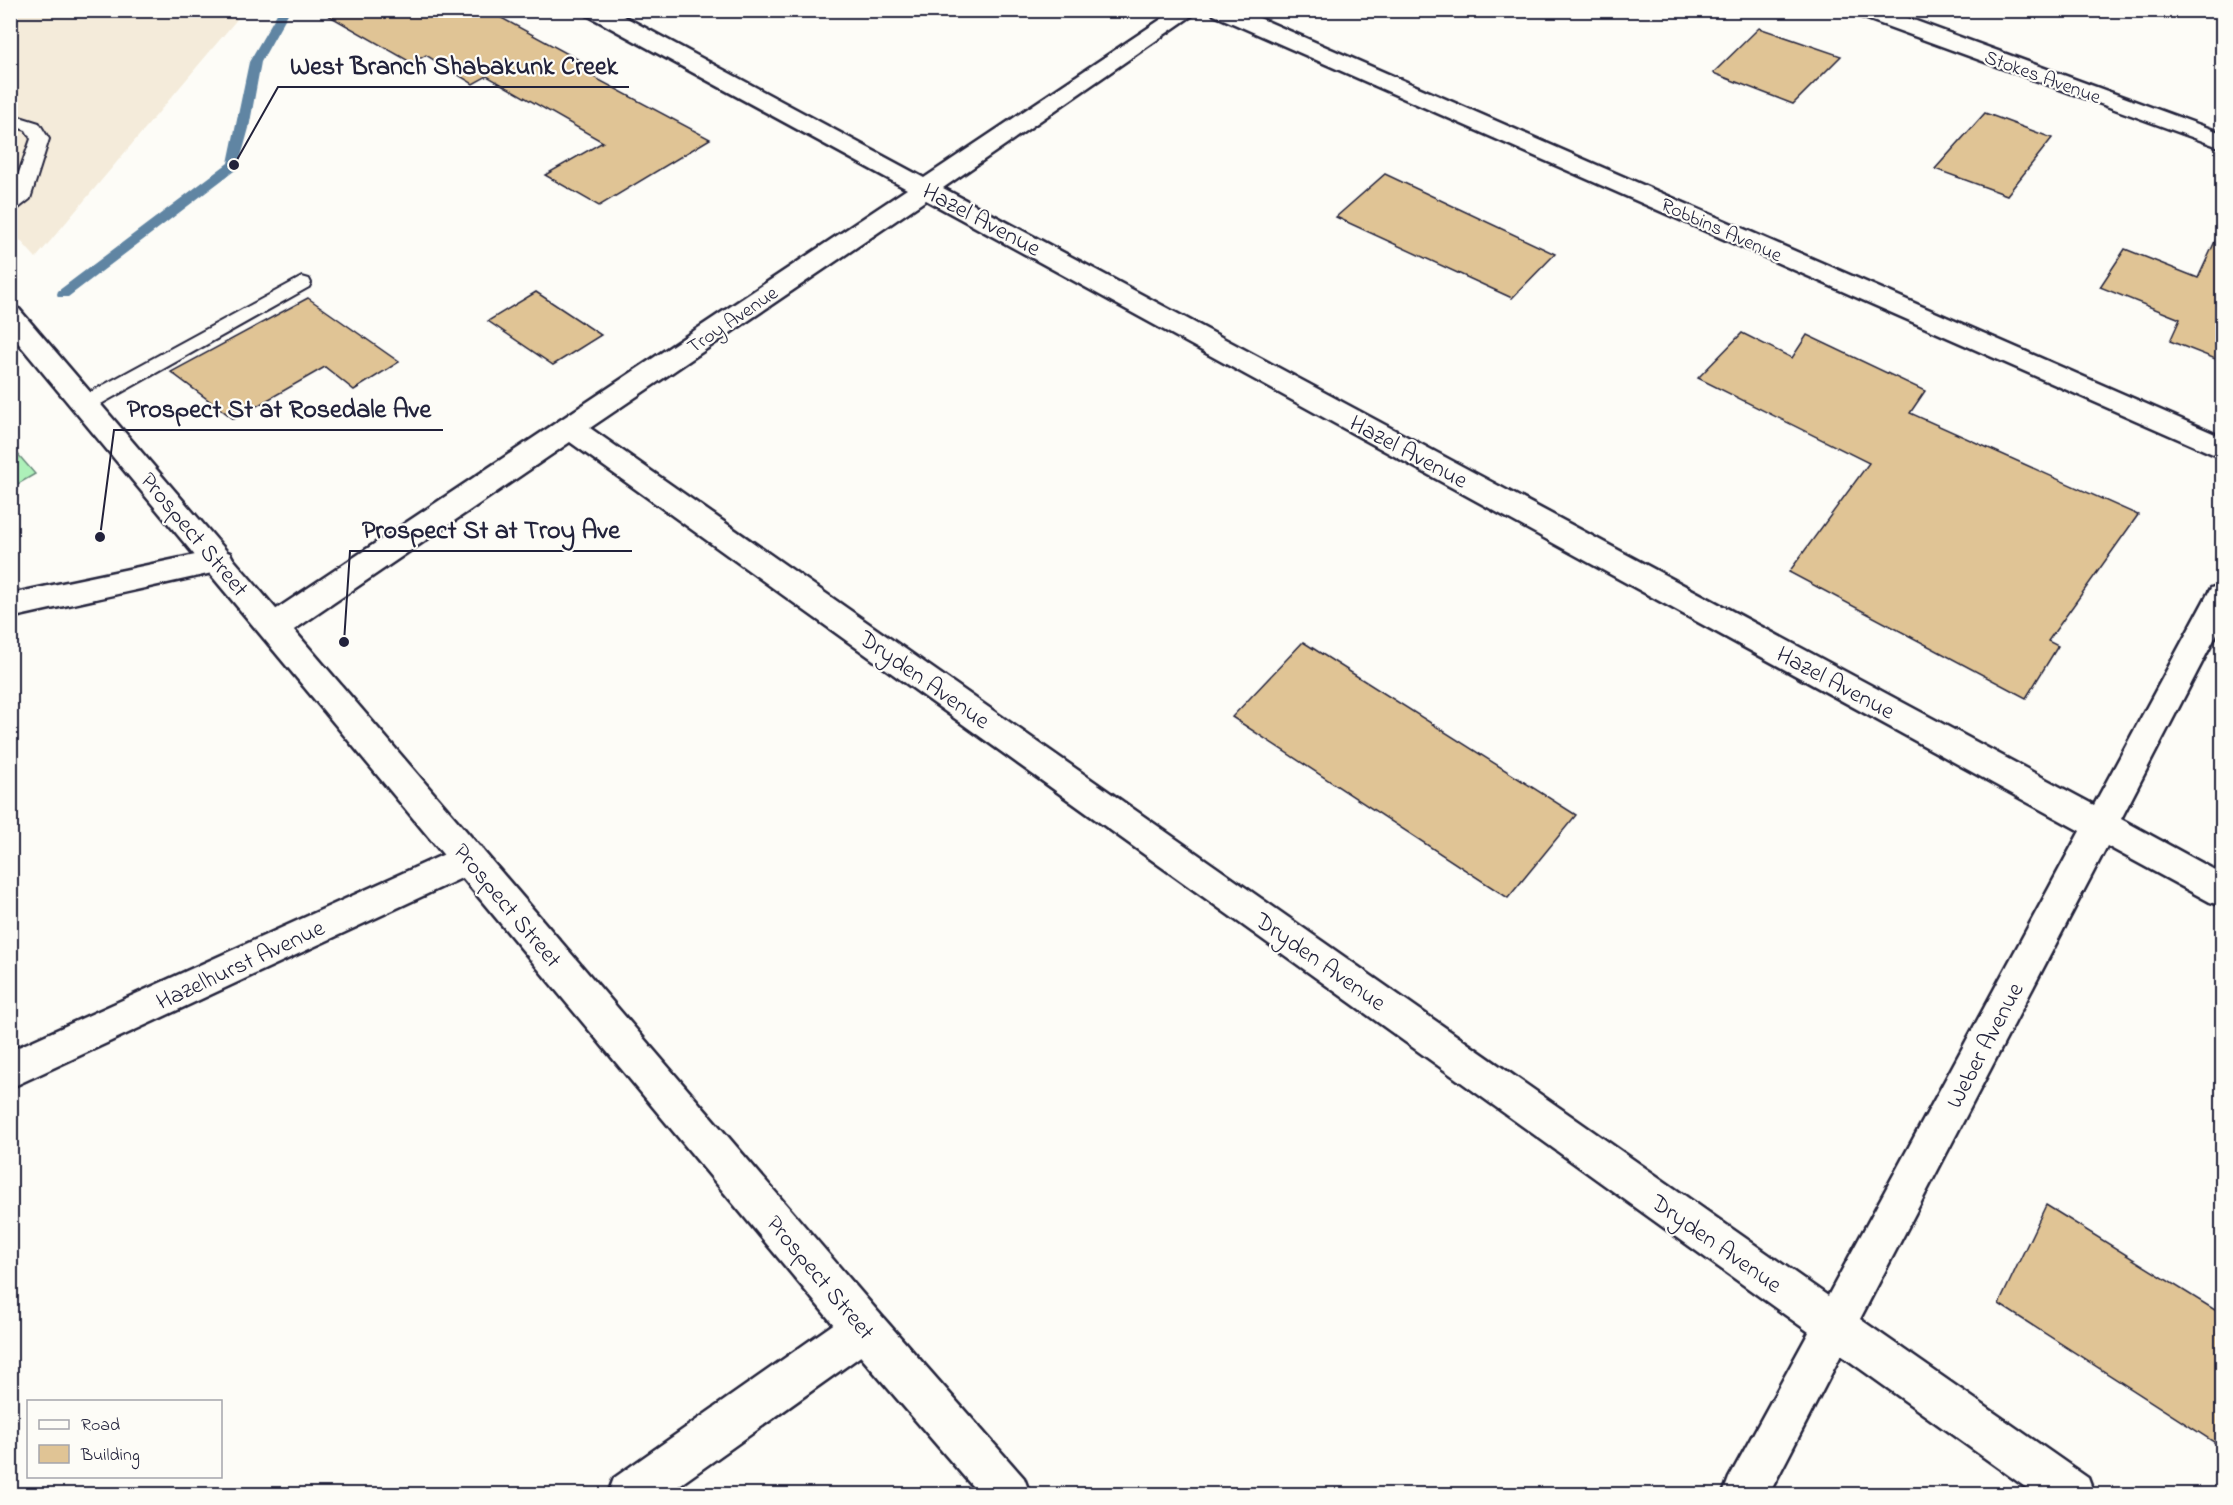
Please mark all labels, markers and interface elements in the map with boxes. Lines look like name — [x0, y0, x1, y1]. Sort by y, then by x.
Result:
callout: West Branch Shabakunk Creek — [278, 43, 629, 87]
street label: Stokes Avenue — [1980, 44, 2104, 113]
text: West Branch Shabakunk Creek — [290, 49, 619, 87]
street label: Hazel Avenue — [915, 175, 1046, 267]
street label: Robbins Avenue — [1656, 192, 1786, 271]
street label: Troy Avenue — [682, 280, 785, 362]
callout: Prospect St at Rosedale Ave — [114, 386, 443, 430]
text: Prospect St at Rosedale Ave — [127, 392, 433, 430]
street label: Hazel Avenue — [1342, 407, 1473, 499]
street label: Prospect Street — [130, 466, 256, 606]
callout: Prospect St at Troy Ave — [350, 507, 632, 551]
text: Prospect St at Troy Ave — [362, 513, 621, 551]
street label: Dryden Avenue — [849, 622, 996, 740]
street label: Hazel Avenue — [1769, 638, 1900, 730]
street label: Prospect Street — [443, 837, 569, 977]
street label: Dryden Avenue — [1245, 904, 1392, 1022]
street label: Hazelhurst Avenue — [151, 912, 331, 1021]
street label: Weber Avenue — [1938, 977, 2034, 1115]
street label: Dryden Avenue — [1641, 1186, 1788, 1304]
street label: Prospect Street — [756, 1209, 882, 1349]
legend — [27, 1400, 222, 1478]
text: Road — [81, 1413, 120, 1439]
text: Building — [80, 1443, 140, 1470]

